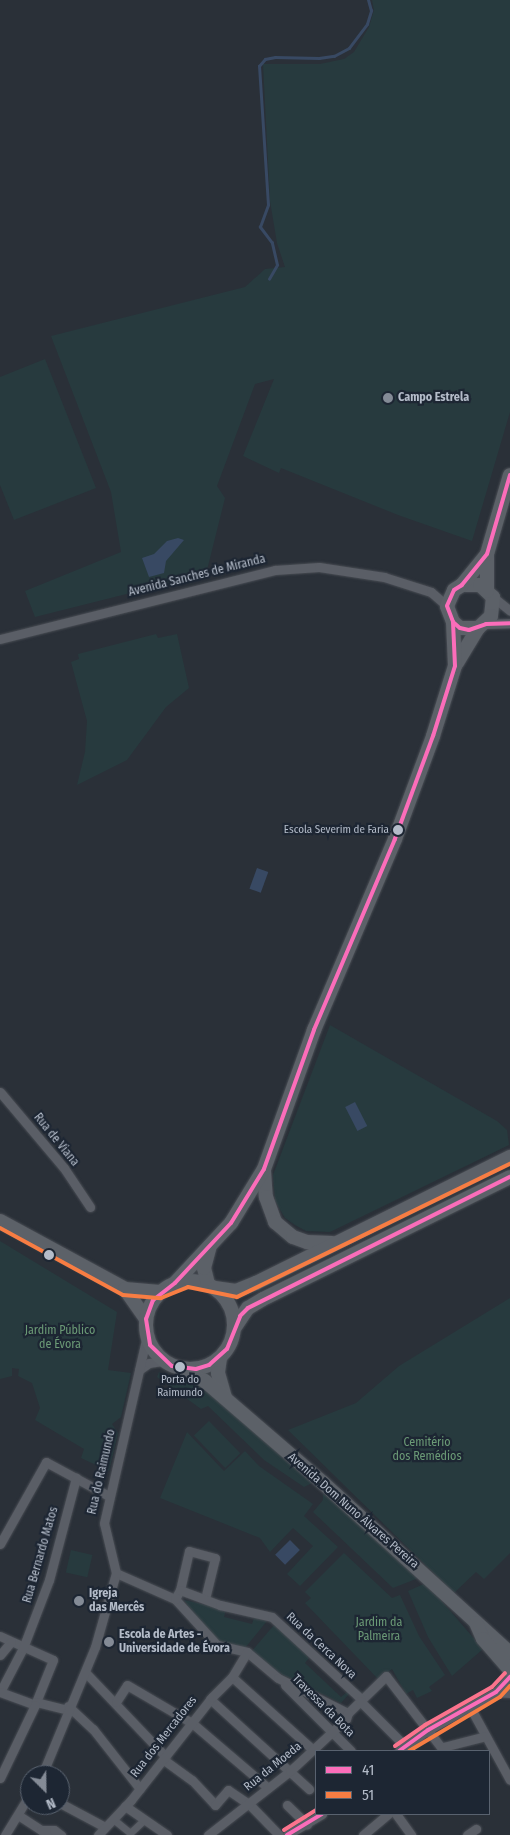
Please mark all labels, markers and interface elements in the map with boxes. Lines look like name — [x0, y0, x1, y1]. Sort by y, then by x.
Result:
place label: Campo Estrela — [398, 391, 469, 405]
marker: Campo Estrela — [382, 392, 394, 404]
street label: Avenida Sanches de Miranda — [127, 552, 267, 600]
place label: Escola Severim de Faria — [284, 823, 389, 837]
marker: Escola Severim de Faria — [393, 825, 403, 835]
street label: Rua de Viana — [30, 1111, 82, 1169]
unlabelled marker — [44, 1250, 54, 1260]
park label: Jardim Público de Évora — [25, 1324, 95, 1352]
marker: Porta do Raimundo — [175, 1362, 185, 1372]
place label: Porta do Raimundo — [157, 1374, 203, 1400]
street label: Rua do Raimundo — [85, 1428, 119, 1516]
park label: Cemitério dos Remédios — [392, 1436, 462, 1464]
street label: Avenida Dom Nuno Álvares Pereira — [285, 1450, 421, 1572]
street label: Rua Bernardo Matos — [20, 1505, 62, 1605]
place label: Igreja das Mercês — [89, 1587, 144, 1615]
marker: Igreja das Mercês — [73, 1595, 85, 1607]
street label: Rua da Cerca Nova — [283, 1610, 359, 1682]
park label: Jardim da Palmeira — [356, 1616, 402, 1644]
place label: Escola de Artes - Universidade de Évora — [119, 1628, 230, 1656]
marker: Escola de Artes - Universidade de Évora — [103, 1636, 115, 1648]
street label: Travessa da Bota — [289, 1672, 357, 1740]
street label: Rua dos Mercadores — [128, 1694, 200, 1780]
street label: Rua da Moeda — [241, 1739, 305, 1795]
legend — [315, 1750, 490, 1815]
text: 41 — [362, 1761, 374, 1779]
north arrow — [20, 1765, 70, 1815]
text: 51 — [362, 1786, 374, 1804]
text: N — [43, 1794, 58, 1813]

